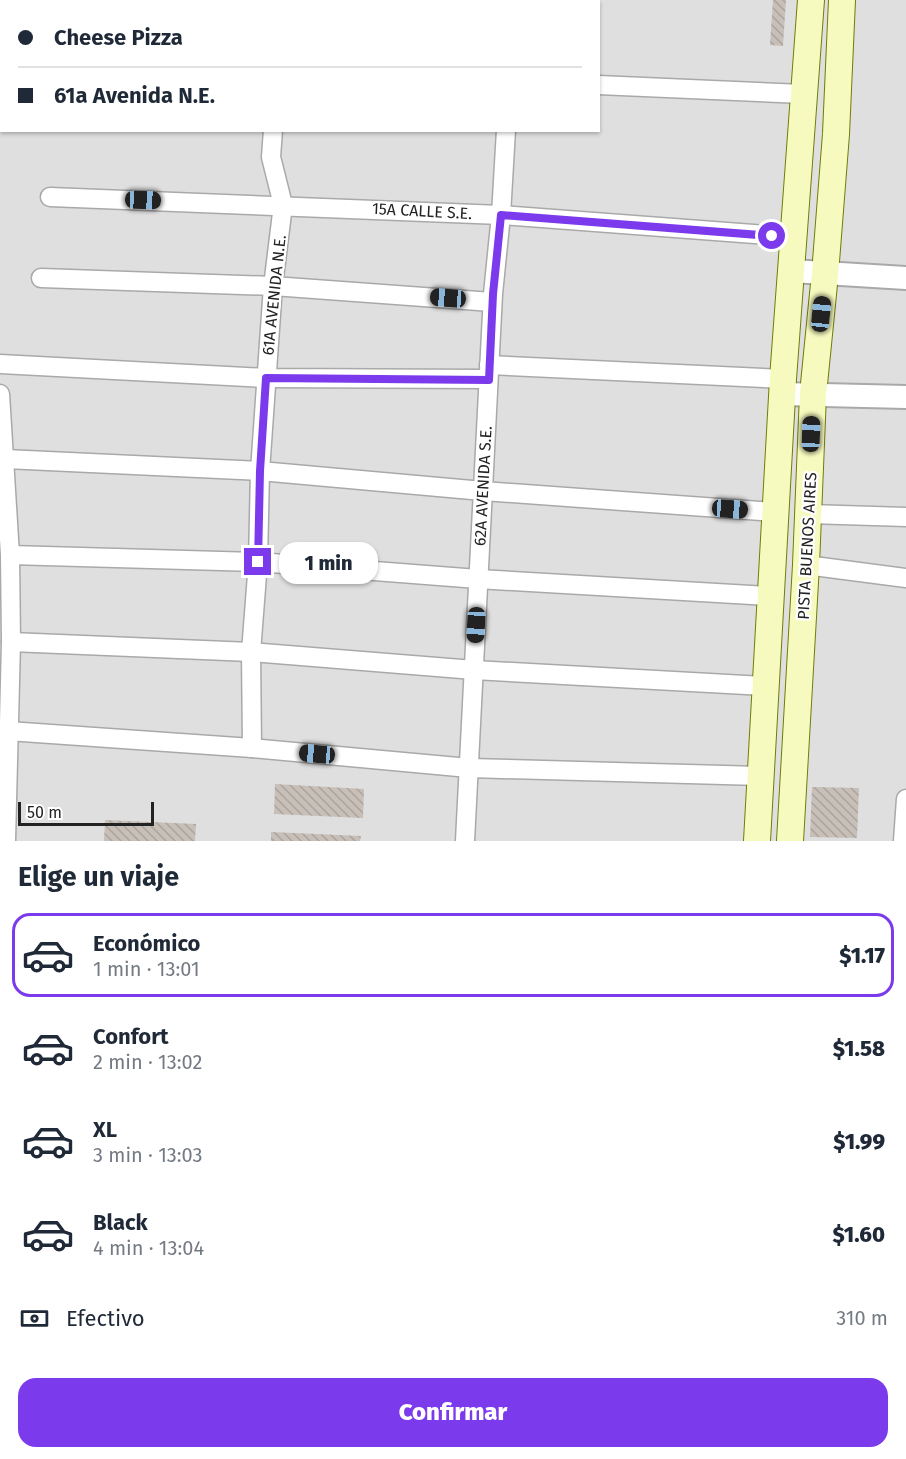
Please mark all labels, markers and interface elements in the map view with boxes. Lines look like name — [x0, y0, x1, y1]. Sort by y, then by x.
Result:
text: Cheese Pizza — [54, 24, 183, 51]
text: 61a Avenida N.E. — [54, 82, 215, 109]
car — [125, 190, 161, 210]
street label: 15A CALLE S.E. — [371, 199, 473, 223]
route start — [758, 222, 785, 249]
street label: 61A AVENIDA N.E. — [258, 234, 290, 356]
car — [429, 288, 467, 308]
car — [810, 295, 832, 333]
car — [801, 416, 821, 452]
street label: 62A AVENIDA S.E. — [470, 425, 496, 547]
street label: PISTA BUENOS AIRES — [794, 471, 820, 620]
car — [711, 499, 749, 519]
callout: 1 min — [279, 541, 378, 583]
route end — [244, 548, 271, 575]
text: 1 min — [305, 551, 352, 575]
car — [466, 607, 486, 643]
car — [298, 743, 336, 765]
scale bar — [18, 799, 154, 826]
text: 50 m — [27, 803, 62, 822]
text: Elige un viaje — [18, 861, 179, 893]
icon: car — [21, 928, 75, 982]
text: Económico — [93, 930, 200, 957]
text: $1.17 — [839, 942, 885, 969]
text: 1 min · 13:01 — [93, 957, 200, 981]
icon: car — [21, 1021, 75, 1075]
text: Confort — [93, 1023, 169, 1050]
text: $1.58 — [833, 1035, 885, 1062]
text: 2 min · 13:02 — [93, 1050, 202, 1074]
icon: car — [21, 1114, 75, 1168]
text: XL — [93, 1116, 117, 1143]
text: $1.99 — [833, 1128, 885, 1155]
text: 3 min · 13:03 — [93, 1143, 203, 1167]
icon: car — [21, 1207, 75, 1261]
text: Black — [93, 1209, 148, 1236]
text: $1.60 — [832, 1221, 885, 1248]
text: 4 min · 13:04 — [93, 1236, 204, 1260]
icon: cash — [18, 1302, 51, 1335]
text: Efectivo — [66, 1305, 145, 1332]
text: 310 m — [836, 1306, 888, 1330]
button: Confirmar — [18, 1378, 888, 1447]

